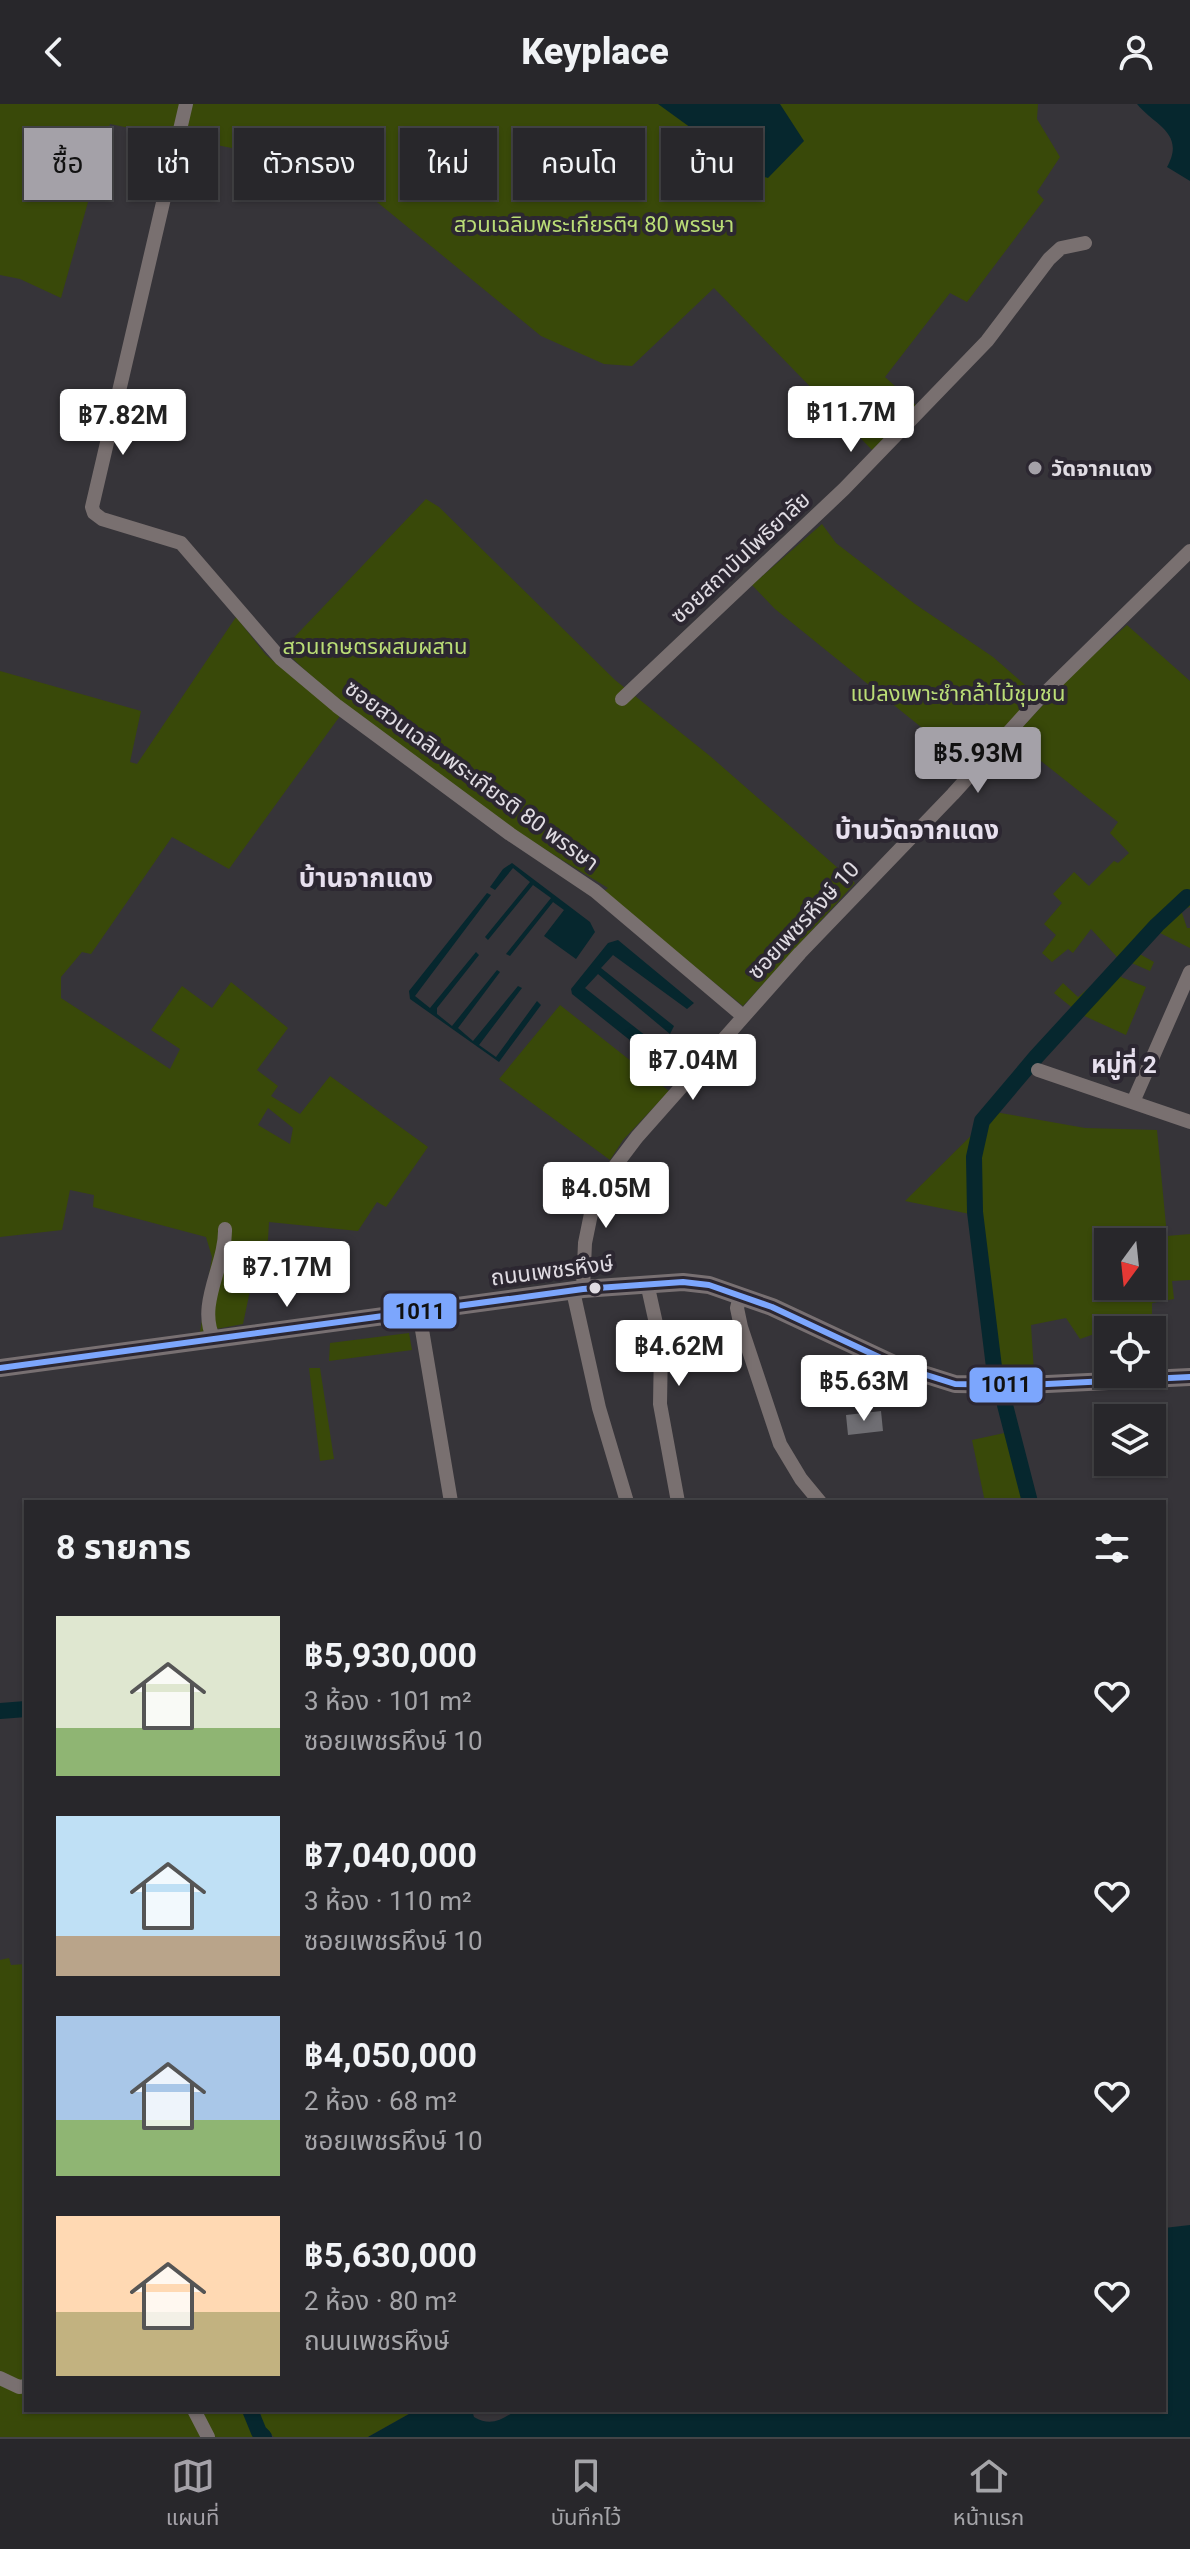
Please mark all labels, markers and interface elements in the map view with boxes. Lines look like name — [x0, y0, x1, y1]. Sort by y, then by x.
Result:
icon: back — [32, 30, 76, 74]
icon: person — [1114, 30, 1158, 74]
text: Keyplace — [521, 31, 669, 73]
chip: ซื้อ — [24, 128, 112, 200]
chip: เช่า — [128, 128, 218, 200]
chip: ตัวกรอง — [234, 128, 384, 200]
chip: ใหม่ — [400, 128, 497, 200]
chip: คอนโด — [513, 128, 645, 200]
chip: บ้าน — [661, 128, 763, 200]
park label: สวนเฉลิมพระเกียรติฯ 80 พรรษา — [454, 212, 734, 237]
pin: ฿11.7M — [786, 386, 916, 454]
pin: ฿7.82M — [58, 389, 188, 457]
text: ฿11.7M — [806, 397, 896, 427]
text: ฿7.82M — [78, 400, 168, 430]
place label: วัดจากแดง — [1051, 456, 1152, 481]
marker: วัดจากแดง — [1026, 459, 1044, 477]
street label: ซอยสถาบันโพธิยาลัย — [666, 487, 815, 628]
park label: สวนเกษตรผสมผสาน — [283, 634, 468, 659]
street label: ซอยสวนเฉลิมพระเกียรติ 80 พรรษา — [340, 675, 603, 876]
park label: แปลงเพาะชำกล้าไม้ชุมชน — [851, 681, 1065, 707]
pin: ฿5.93M — [913, 727, 1043, 795]
text: ฿5.93M — [933, 738, 1023, 768]
district label: บ้านวัดจากแดง — [835, 815, 999, 845]
street label: ซอยเพชรหึงษ์ 10 — [743, 857, 864, 984]
district label: บ้านจากแดง — [299, 863, 433, 893]
pin: ฿7.04M — [628, 1034, 758, 1102]
text: ฿7.04M — [648, 1045, 738, 1075]
district label: หมู่ที่ 2 — [1091, 1048, 1157, 1080]
pin: ฿4.05M — [541, 1162, 671, 1230]
text: ฿4.05M — [561, 1173, 651, 1203]
north arrow — [1094, 1228, 1166, 1300]
map controls — [1094, 1228, 1166, 1476]
pin: ฿7.17M — [222, 1241, 352, 1309]
street label: ถนนเพชรหึงษ์ — [489, 1251, 615, 1290]
text: ฿7.17M — [242, 1252, 332, 1282]
unlabelled marker — [587, 1280, 603, 1296]
line badge: 1011 — [382, 1292, 458, 1330]
text: 1011 — [395, 1299, 445, 1324]
button: locate — [1094, 1316, 1166, 1388]
pin: ฿4.62M — [614, 1320, 744, 1388]
text: ฿4.62M — [634, 1331, 724, 1361]
pin: ฿5.63M — [799, 1355, 929, 1423]
text: ฿5.63M — [819, 1366, 909, 1396]
line badge: 1011 — [968, 1366, 1044, 1404]
text: 1011 — [981, 1372, 1031, 1397]
button: layers — [1094, 1404, 1166, 1476]
icon: filters — [1090, 1526, 1134, 1570]
text: 8 รายการ — [56, 1527, 191, 1567]
text: ฿5,930,000 — [304, 1635, 477, 1675]
icon: home — [120, 1648, 216, 1744]
icon: heart — [1090, 1674, 1134, 1718]
text: 3 ห้อง · 101 m² — [304, 1686, 472, 1716]
text: ซอยเพชรหึงษ์ 10 — [304, 1726, 483, 1756]
text: ฿7,040,000 — [304, 1835, 477, 1875]
icon: home — [120, 1848, 216, 1944]
icon: heart — [1090, 1874, 1134, 1918]
text: 3 ห้อง · 110 m² — [304, 1886, 472, 1916]
text: ซอยเพชรหึงษ์ 10 — [304, 1926, 483, 1956]
text: ฿4,050,000 — [304, 2035, 477, 2075]
icon: home — [120, 2048, 216, 2144]
icon: heart — [1090, 2074, 1134, 2118]
text: 2 ห้อง · 68 m² — [304, 2086, 457, 2116]
text: ซอยเพชรหึงษ์ 10 — [304, 2126, 483, 2156]
text: ฿5,630,000 — [304, 2235, 477, 2275]
icon: home — [120, 2248, 216, 2344]
icon: heart — [1090, 2274, 1134, 2318]
text: 2 ห้อง · 80 m² — [304, 2286, 457, 2316]
text: ถนนเพชรหึงษ์ — [304, 2326, 450, 2356]
tab: แผนที่ — [166, 2454, 219, 2535]
tab: บันทึกไว้ — [551, 2454, 621, 2535]
tab: หน้าแรก — [953, 2454, 1024, 2535]

